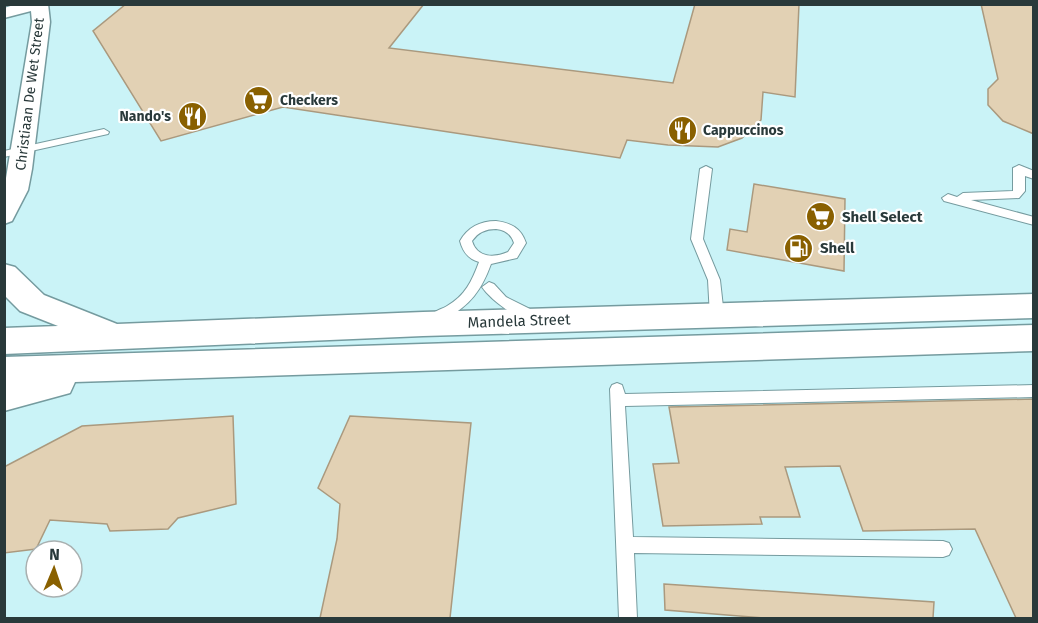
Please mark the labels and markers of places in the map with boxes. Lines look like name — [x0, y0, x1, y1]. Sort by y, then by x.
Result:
supermarket icon: Checkers — [243, 84, 275, 116]
place label: Checkers — [280, 92, 338, 109]
restaurant icon: Nando's — [176, 100, 208, 132]
place label: Nando's — [120, 108, 171, 125]
restaurant icon: Cappuccinos — [666, 114, 698, 146]
place label: Cappuccinos — [703, 122, 784, 139]
supermarket icon: Shell Select — [805, 201, 837, 233]
place label: Shell Select — [842, 208, 923, 226]
fuel station icon: Shell — [783, 232, 815, 264]
place label: Shell — [820, 239, 855, 257]

